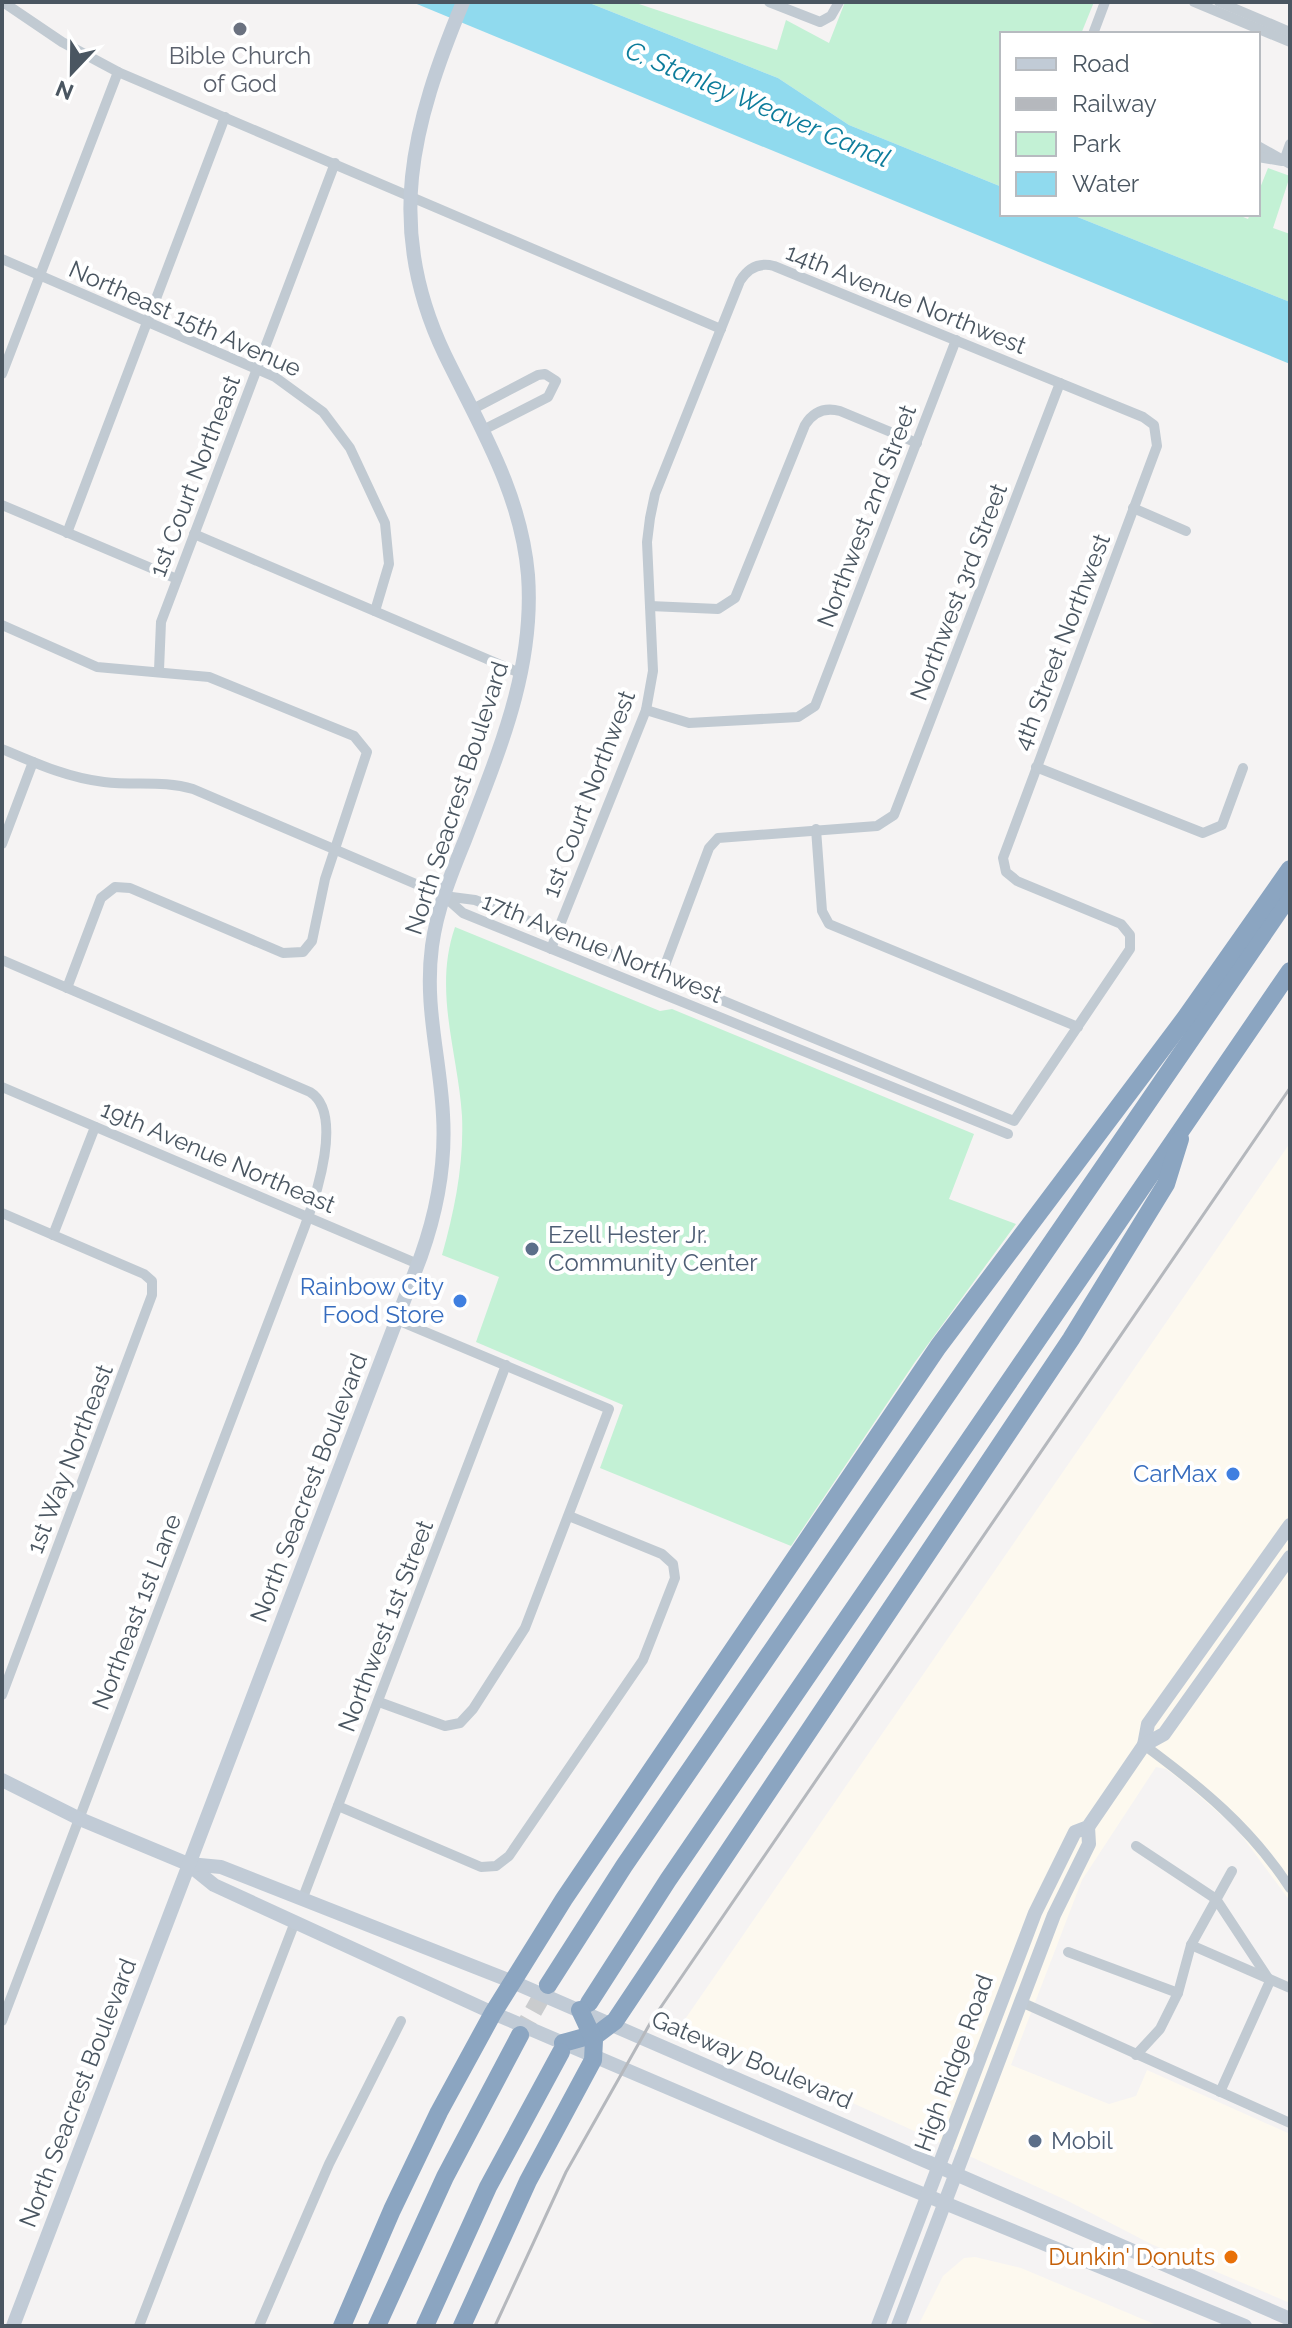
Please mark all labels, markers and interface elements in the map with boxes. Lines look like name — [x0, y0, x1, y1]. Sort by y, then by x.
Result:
marker: Bible Church of God — [231, 20, 249, 38]
north arrow — [32, 32, 112, 112]
legend — [1000, 32, 1260, 216]
water label: C. Stanley Weaver Canal — [621, 35, 895, 173]
place label: Bible Church of God — [169, 41, 311, 98]
text: Road — [1072, 49, 1130, 78]
text: N — [52, 75, 77, 106]
text: Railway — [1072, 89, 1157, 118]
text: Park — [1072, 129, 1121, 158]
text: Water — [1072, 169, 1140, 198]
street label: 14th Avenue Northwest — [782, 237, 1031, 360]
street label: Northeast 15th Avenue — [65, 254, 306, 383]
street label: 1st Court Northeast — [143, 371, 246, 581]
street label: Northwest 2nd Street — [811, 401, 922, 631]
street label: Northwest 3rd Street — [904, 479, 1013, 704]
street label: 4th Street Northwest — [1007, 530, 1116, 754]
street label: North Seacrest Boulevard — [399, 658, 514, 938]
street label: 1st Court Northwest — [536, 686, 641, 901]
street label: 17th Avenue Northwest — [478, 886, 726, 1009]
street label: 19th Avenue Northeast — [97, 1094, 340, 1219]
place label: Ezell Hester Jr. Community Center — [548, 1220, 758, 1277]
marker: Ezell Hester Jr. Community Center — [523, 1240, 541, 1258]
place label: Rainbow City Food Store — [300, 1272, 444, 1329]
marker: Rainbow City Food Store — [451, 1292, 469, 1310]
street label: North Seacrest Boulevard — [244, 1349, 373, 1626]
street label: 1st Way Northeast — [20, 1360, 119, 1557]
place label: CarMax — [1133, 1459, 1217, 1488]
marker: CarMax — [1224, 1465, 1242, 1483]
street label: Northeast 1st Lane — [86, 1510, 187, 1714]
street label: Northwest 1st Street — [332, 1516, 439, 1736]
street label: North Seacrest Boulevard — [13, 1954, 142, 2231]
street label: High Ridge Road — [908, 1970, 999, 2155]
street label: Gateway Boulevard — [647, 2004, 857, 2115]
place label: Mobil — [1051, 2126, 1113, 2155]
marker: Mobil — [1026, 2132, 1044, 2150]
place label: Dunkin' Donuts — [1048, 2242, 1215, 2271]
marker: Dunkin' Donuts — [1222, 2248, 1240, 2266]

